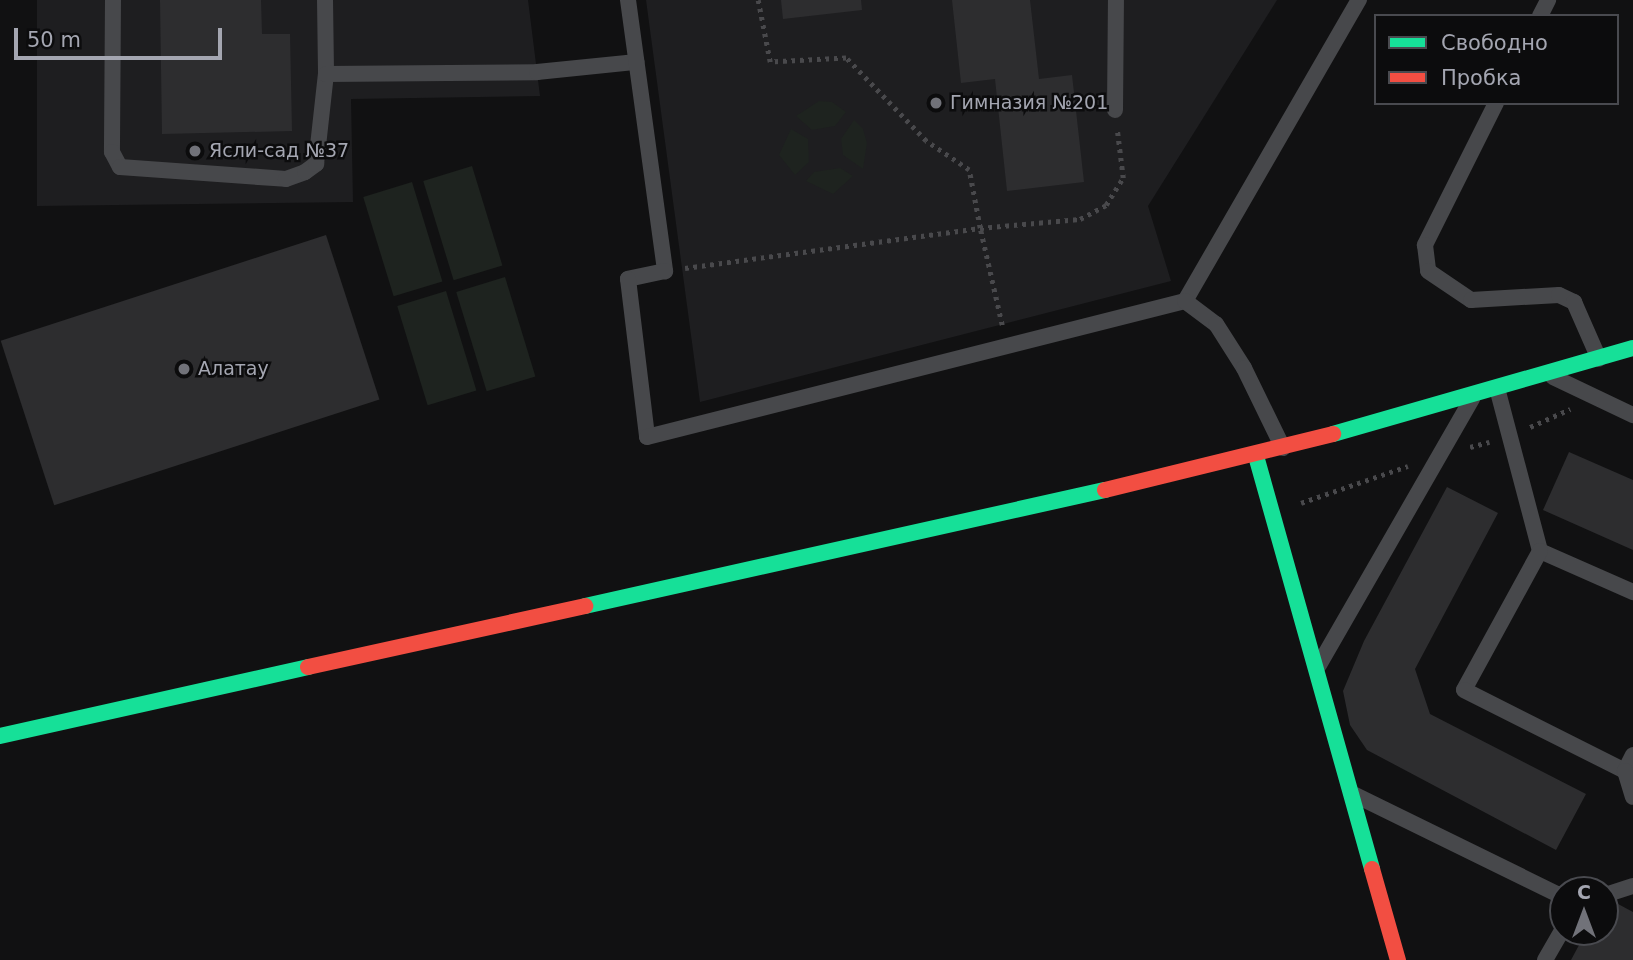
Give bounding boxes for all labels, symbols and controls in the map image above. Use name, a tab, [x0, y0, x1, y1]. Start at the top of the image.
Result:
scale bar	[18, 14, 226, 58]
legend	[1374, 14, 1619, 105]
text: 50 m	[27, 28, 81, 52]
text: Свободно	[1441, 31, 1548, 55]
text: Пробка	[1441, 66, 1521, 90]
place label: Гимназия №201	[950, 92, 1108, 114]
marker: Гимназия №201	[928, 95, 944, 111]
place label: Ясли-сад №37	[209, 140, 349, 162]
marker: Ясли-сад №37	[187, 143, 203, 159]
place label: Алатау	[198, 358, 269, 380]
marker: Алатау	[176, 361, 192, 377]
north arrow	[1549, 876, 1619, 946]
text: С	[1577, 881, 1591, 903]

